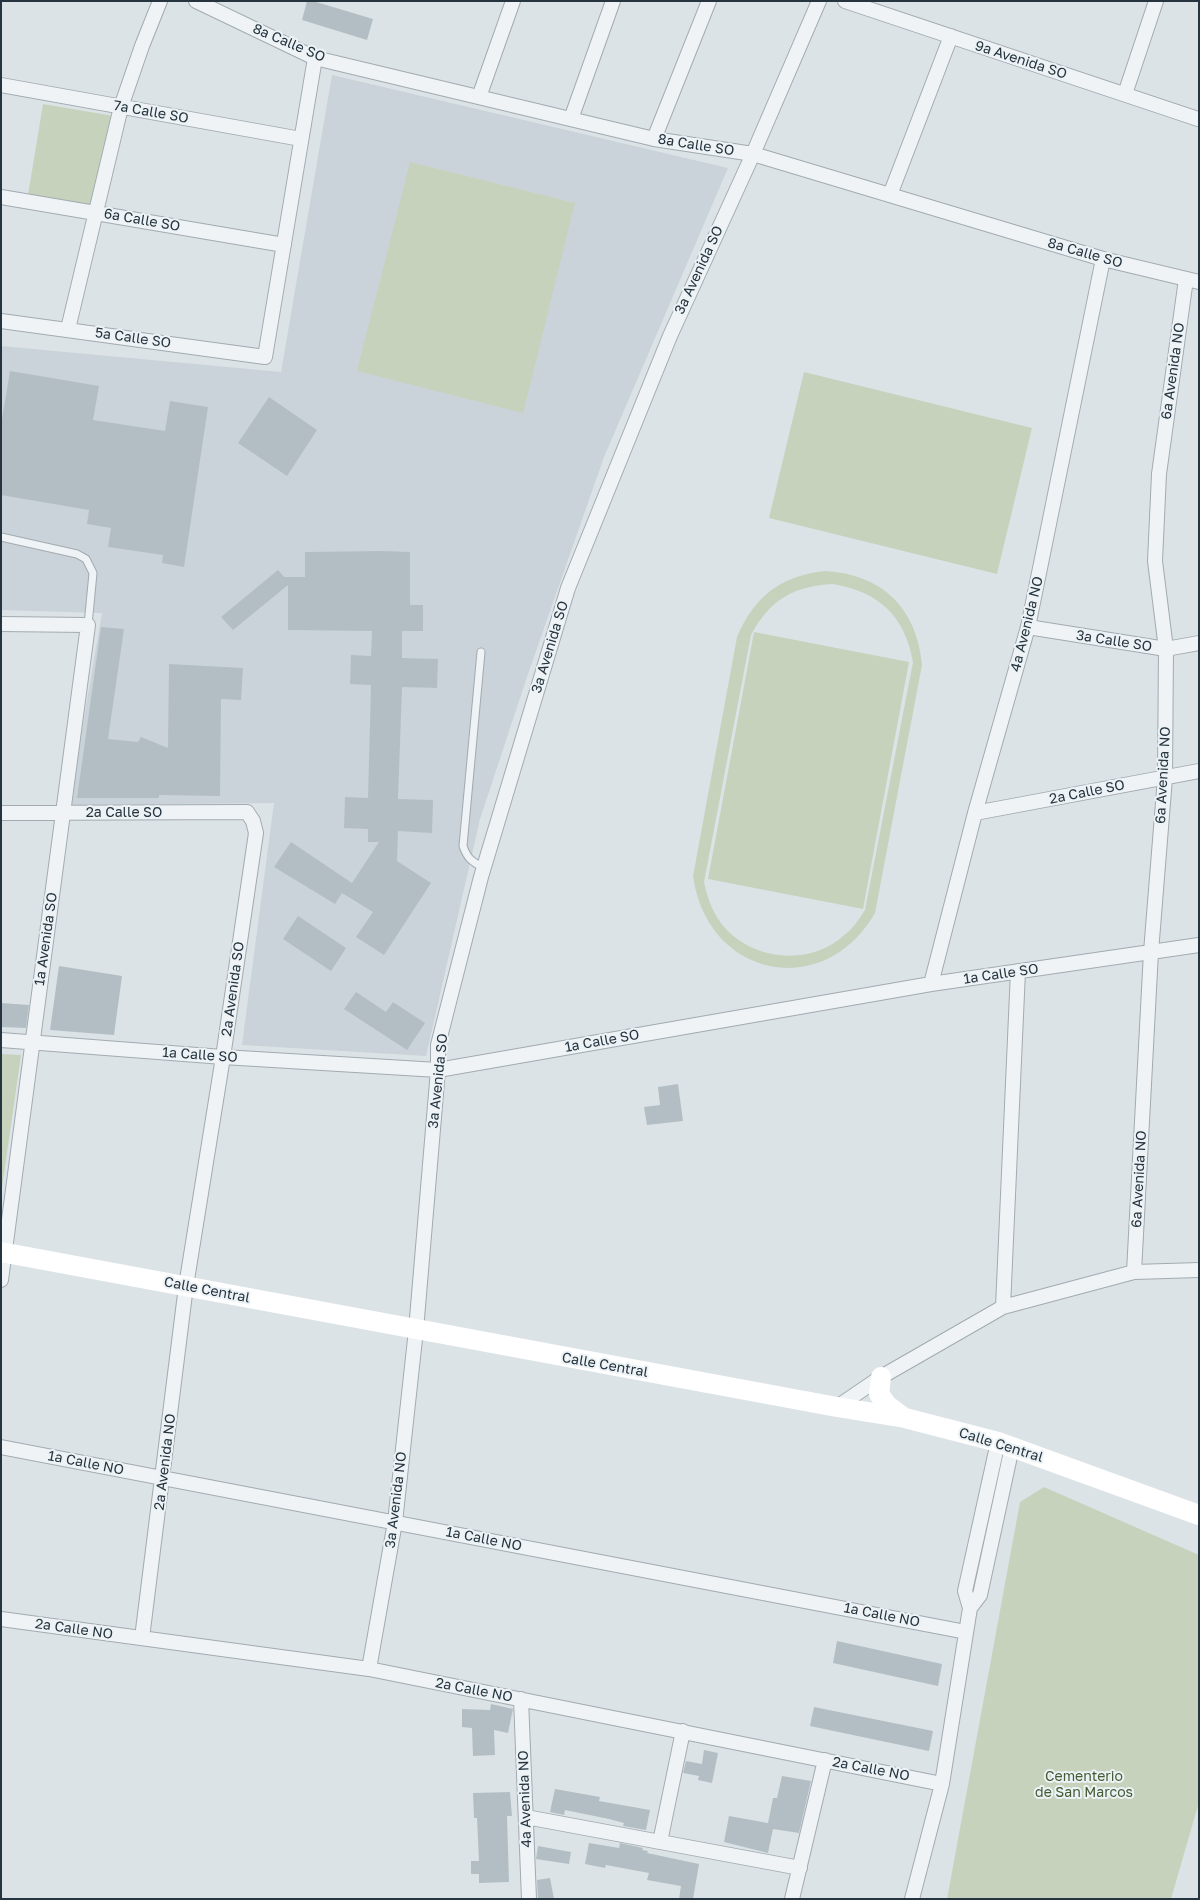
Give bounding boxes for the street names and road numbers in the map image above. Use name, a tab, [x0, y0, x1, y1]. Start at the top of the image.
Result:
street label: 8a Calle SO	[250, 20, 328, 66]
street label: 9a Avenida SO	[973, 37, 1069, 83]
street label: 7a Calle SO	[112, 97, 190, 127]
street label: 8a Calle SO	[657, 131, 735, 159]
street label: 6a Calle SO	[103, 205, 181, 235]
street label: 3a Avenida SO	[671, 223, 727, 317]
street label: 8a Calle SO	[1046, 234, 1124, 272]
street label: 6a Avenida NO	[1158, 322, 1188, 420]
street label: 5a Calle SO	[94, 324, 172, 352]
street label: 4a Avenida NO	[1007, 575, 1047, 673]
street label: 3a Avenida SO	[528, 599, 572, 695]
street label: 3a Calle SO	[1075, 627, 1153, 655]
street label: 6a Avenida NO	[1152, 726, 1174, 824]
street label: 2a Calle SO	[1048, 776, 1126, 808]
street label: 2a Calle SO	[86, 805, 162, 821]
street label: 1a Avenida SO	[31, 891, 61, 987]
street label: 2a Avenida SO	[218, 941, 248, 1037]
street label: 1a Calle SO	[963, 960, 1039, 988]
street label: 1a Calle SO	[563, 1026, 641, 1056]
street label: 3a Avenida SO	[425, 1033, 451, 1129]
street label: 1a Calle SO	[162, 1044, 238, 1066]
street label: 6a Avenida NO	[1128, 1130, 1150, 1228]
street label: Calle Central	[163, 1273, 251, 1307]
street label: Calle Central	[561, 1349, 649, 1381]
street label: 2a Avenida NO	[151, 1413, 179, 1511]
street label: Calle Central	[957, 1424, 1045, 1466]
street label: 1a Calle NO	[47, 1447, 125, 1479]
street label: 3a Avenida NO	[382, 1451, 410, 1549]
street label: 1a Calle NO	[445, 1523, 523, 1555]
street label: 1a Calle NO	[843, 1599, 921, 1631]
street label: 2a Calle NO	[34, 1615, 114, 1643]
street label: 2a Calle NO	[434, 1674, 514, 1706]
street label: 4a Avenida NO	[515, 1750, 535, 1848]
street label: 2a Calle NO	[831, 1753, 911, 1785]

